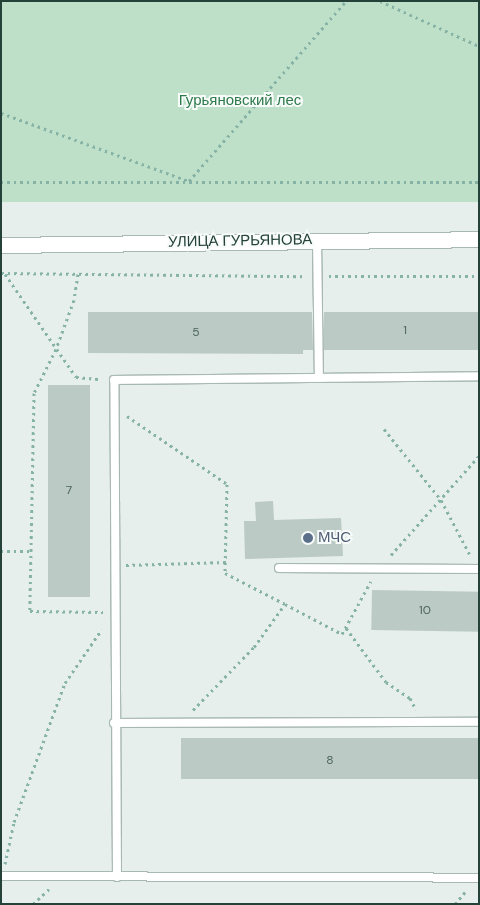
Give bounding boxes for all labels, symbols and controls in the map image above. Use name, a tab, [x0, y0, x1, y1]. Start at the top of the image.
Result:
park label: Гурьяновский лес	[179, 92, 301, 110]
street label: УЛИЦА ГУРЬЯНОВА	[168, 231, 312, 251]
house number: 1	[403, 324, 407, 338]
house number: 5	[192, 326, 200, 340]
house number: 7	[66, 484, 72, 498]
place label: МЧС	[318, 529, 351, 547]
marker: МЧС	[302, 532, 314, 544]
house number: 10	[419, 604, 431, 618]
house number: 8	[326, 754, 334, 768]

